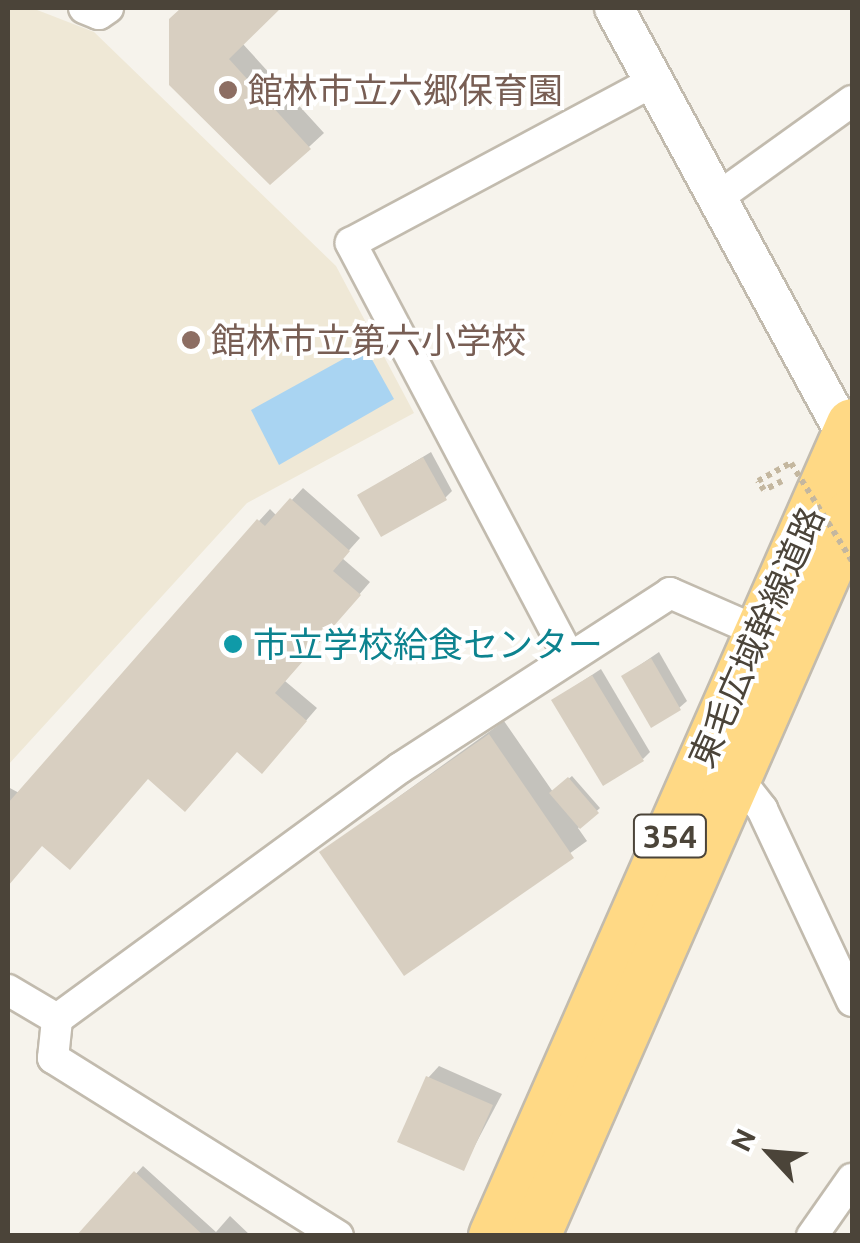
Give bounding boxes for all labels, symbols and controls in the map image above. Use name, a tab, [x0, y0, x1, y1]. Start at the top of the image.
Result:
place label: 館林市立六郷保育園	[248, 69, 563, 111]
marker: 館林市立六郷保育園	[217, 79, 239, 101]
place label: 館林市立第六小学校	[211, 319, 526, 361]
marker: 館林市立第六小学校	[180, 329, 202, 351]
street label: 東毛広域幹線道路	[680, 501, 832, 773]
place label: 市立学校給食センター	[253, 623, 603, 665]
marker: 市立学校給食センター	[222, 633, 244, 655]
road number: 354	[632, 809, 708, 863]
north arrow	[720, 1103, 820, 1203]
text: N	[724, 1123, 761, 1156]

